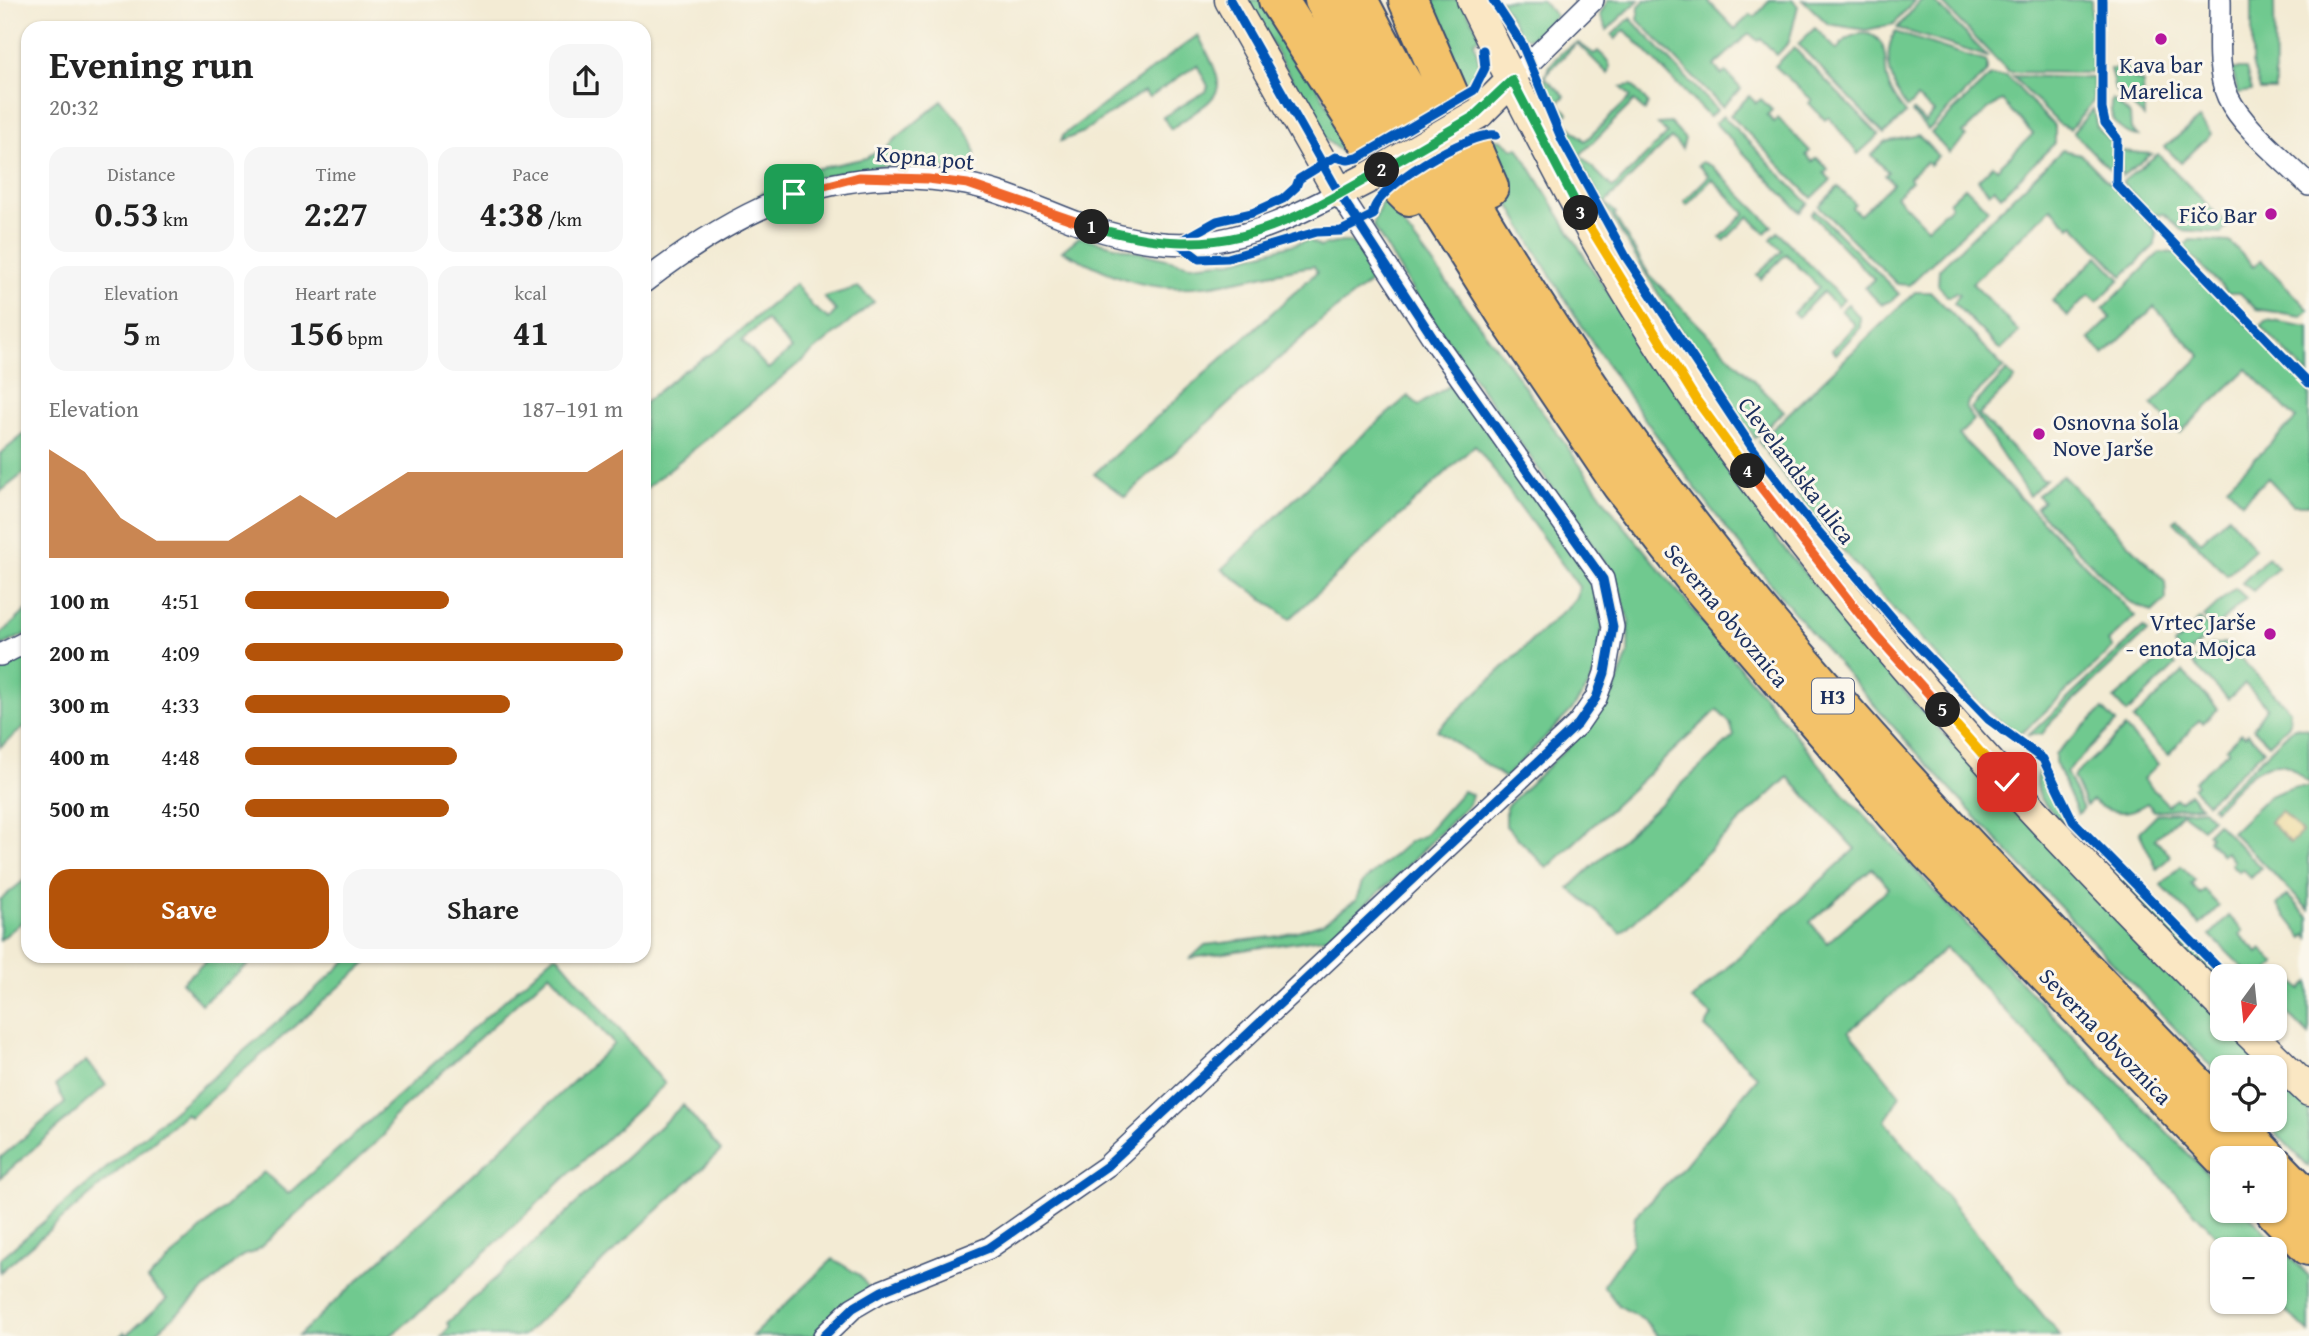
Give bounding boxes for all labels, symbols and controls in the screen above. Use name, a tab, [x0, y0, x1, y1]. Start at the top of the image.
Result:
marker: Kava bar Marelica	[2153, 31, 2169, 47]
text: Evening run	[49, 36, 253, 92]
button: share	[549, 44, 623, 118]
place label: Kava bar Marelica	[2119, 48, 2203, 107]
text: 20:32	[49, 90, 99, 123]
street label: Kopna pot	[874, 136, 976, 178]
pin: 2	[1364, 152, 1400, 188]
text: 2	[1377, 155, 1386, 183]
text: Distance	[107, 160, 175, 188]
text: Time	[316, 160, 356, 188]
text: Pace	[512, 160, 549, 188]
pin	[764, 164, 824, 224]
icon: arrive	[775, 175, 813, 213]
text: 0.53	[95, 188, 159, 239]
text: 2:27	[304, 188, 368, 239]
text: 4:38	[479, 188, 544, 239]
pin: 3	[1564, 196, 1598, 230]
text: 3	[1576, 198, 1585, 226]
place label: Fičo Bar	[2179, 198, 2258, 231]
text: km	[159, 205, 188, 233]
text: /km	[544, 205, 582, 233]
marker: Fičo Bar	[2263, 206, 2279, 222]
pin: 1	[1074, 210, 1110, 244]
text: 1	[1087, 212, 1096, 240]
text: Elevation	[104, 279, 179, 307]
text: Heart rate	[295, 279, 377, 307]
text: kcal	[514, 279, 547, 307]
text: 5	[122, 307, 141, 358]
text: 156	[289, 307, 343, 358]
text: 41	[513, 307, 549, 358]
text: m	[141, 324, 160, 352]
text: bpm	[343, 324, 383, 352]
street label: Clevelandska ulica	[1731, 389, 1864, 551]
text: Elevation	[49, 392, 139, 425]
text: 187–191 m	[522, 392, 623, 425]
place label: Osnovna šola Nove Jarše	[2053, 405, 2179, 464]
marker: Osnovna šola Nove Jarše	[2031, 426, 2047, 442]
pin: 4	[1730, 454, 1766, 489]
text: 4	[1743, 456, 1752, 484]
street label: Severna obvoznica	[1657, 536, 1797, 694]
text: 100 m	[49, 584, 110, 617]
text: 4:51	[161, 584, 200, 617]
place label: Vrtec Jarše - enota Mojca	[2126, 605, 2256, 664]
marker: Vrtec Jarše - enota Mojca	[2262, 626, 2278, 642]
text: 200 m	[49, 636, 110, 669]
text: 4:09	[161, 636, 200, 669]
road number: H3	[1812, 678, 1854, 714]
text: 300 m	[49, 688, 110, 721]
text: 4:33	[161, 688, 200, 721]
pin: 5	[1926, 692, 1960, 728]
text: 5	[1938, 695, 1947, 723]
text: 400 m	[49, 740, 110, 773]
text: 4:48	[161, 740, 200, 773]
pin	[1977, 752, 2037, 812]
icon: check	[1988, 763, 2026, 801]
text: 500 m	[49, 792, 110, 825]
text: 4:50	[161, 792, 200, 825]
button: Save	[49, 869, 329, 949]
button: Share	[343, 869, 623, 949]
street label: Severna obvoznica	[2032, 960, 2180, 1112]
north arrow	[2210, 964, 2287, 1041]
map controls	[2210, 964, 2287, 1314]
button: locate	[2210, 1055, 2287, 1132]
button: +	[2210, 1146, 2287, 1223]
button: −	[2210, 1237, 2287, 1314]

